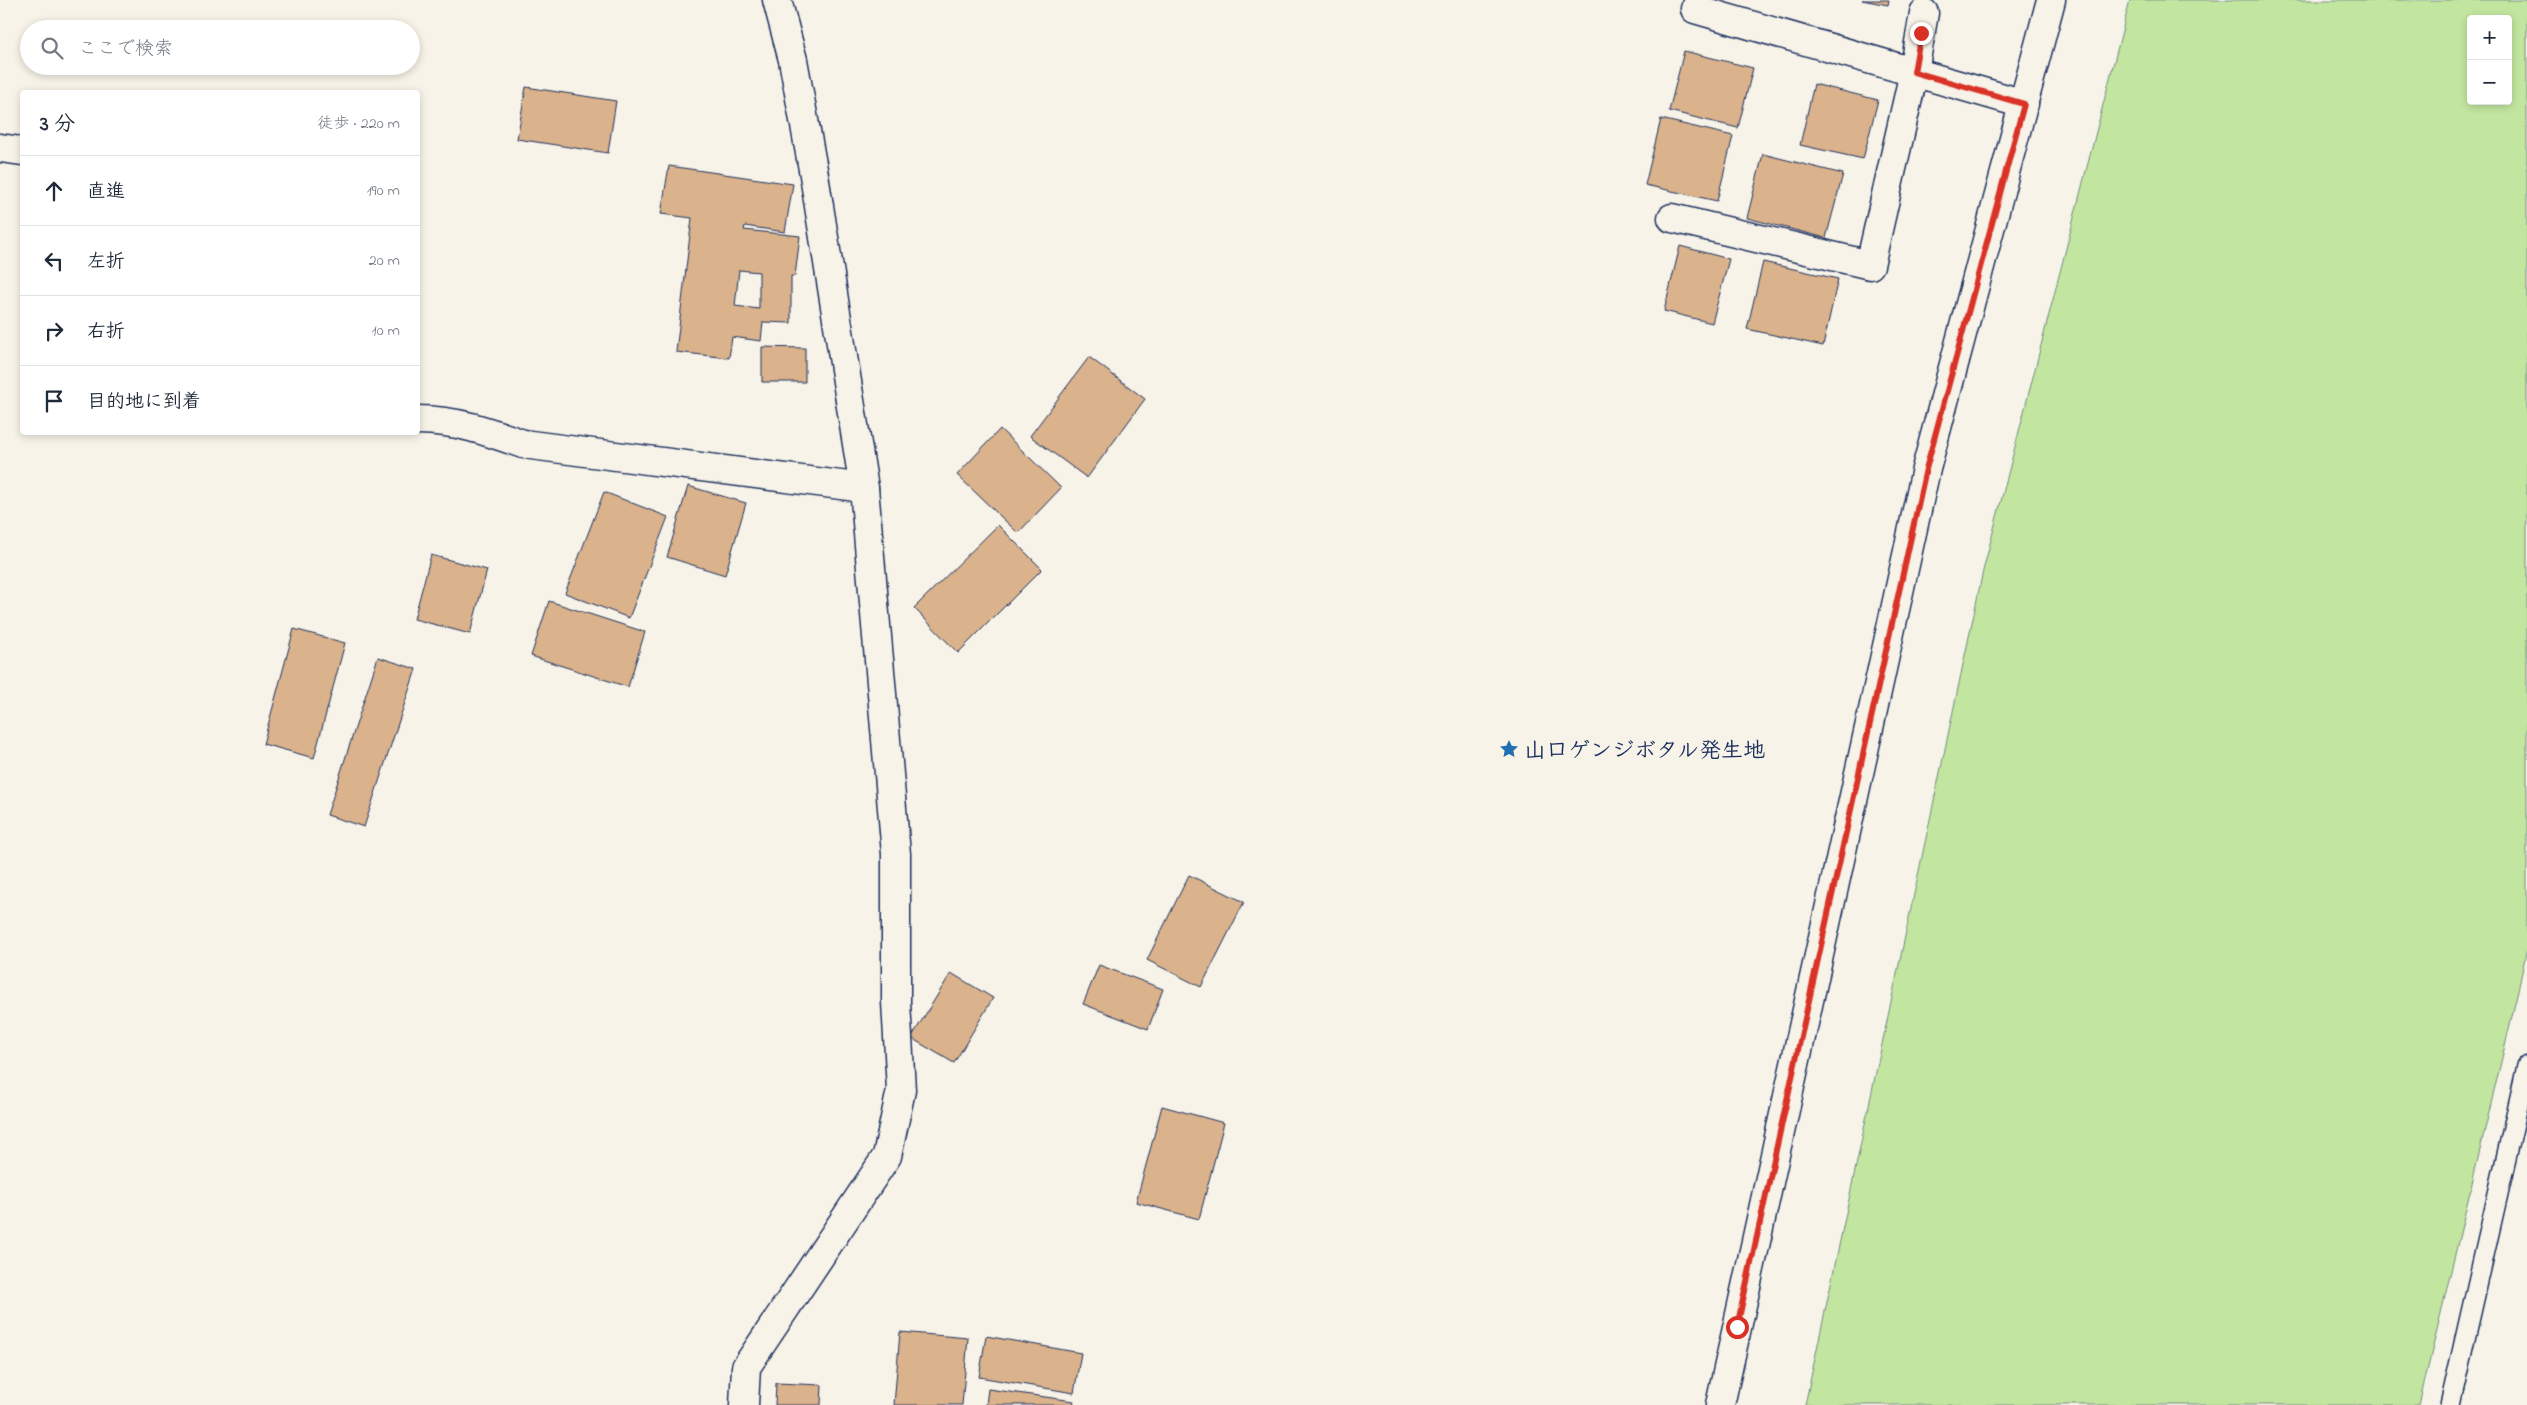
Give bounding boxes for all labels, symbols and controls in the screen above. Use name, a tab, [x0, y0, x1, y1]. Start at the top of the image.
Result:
map controls	[2467, 15, 2512, 105]
button: +	[2467, 15, 2512, 60]
search box	[20, 20, 420, 75]
route end	[1910, 22, 1933, 45]
icon: search	[38, 34, 66, 62]
text: ここで検索	[78, 36, 173, 63]
button: −	[2467, 60, 2512, 105]
text: 3 分	[40, 110, 75, 140]
text: 徒歩 · 220 m	[317, 112, 400, 136]
icon: ahead	[40, 177, 68, 205]
text: 直進	[87, 179, 125, 206]
text: 190 m	[367, 179, 400, 203]
icon: left	[40, 247, 68, 275]
text: 左折	[87, 249, 125, 276]
text: 20 m	[369, 249, 400, 273]
icon: right	[40, 317, 68, 345]
text: 右折	[87, 319, 125, 346]
text: 10 m	[372, 319, 400, 343]
icon: arrive	[40, 387, 68, 415]
text: 目的地に到着	[87, 389, 201, 416]
place label: 山口ゲンジボタル発生地	[1524, 736, 1765, 768]
place icon: 山口ゲンジボタル発生地	[1498, 738, 1520, 760]
route start	[1726, 1316, 1749, 1339]

